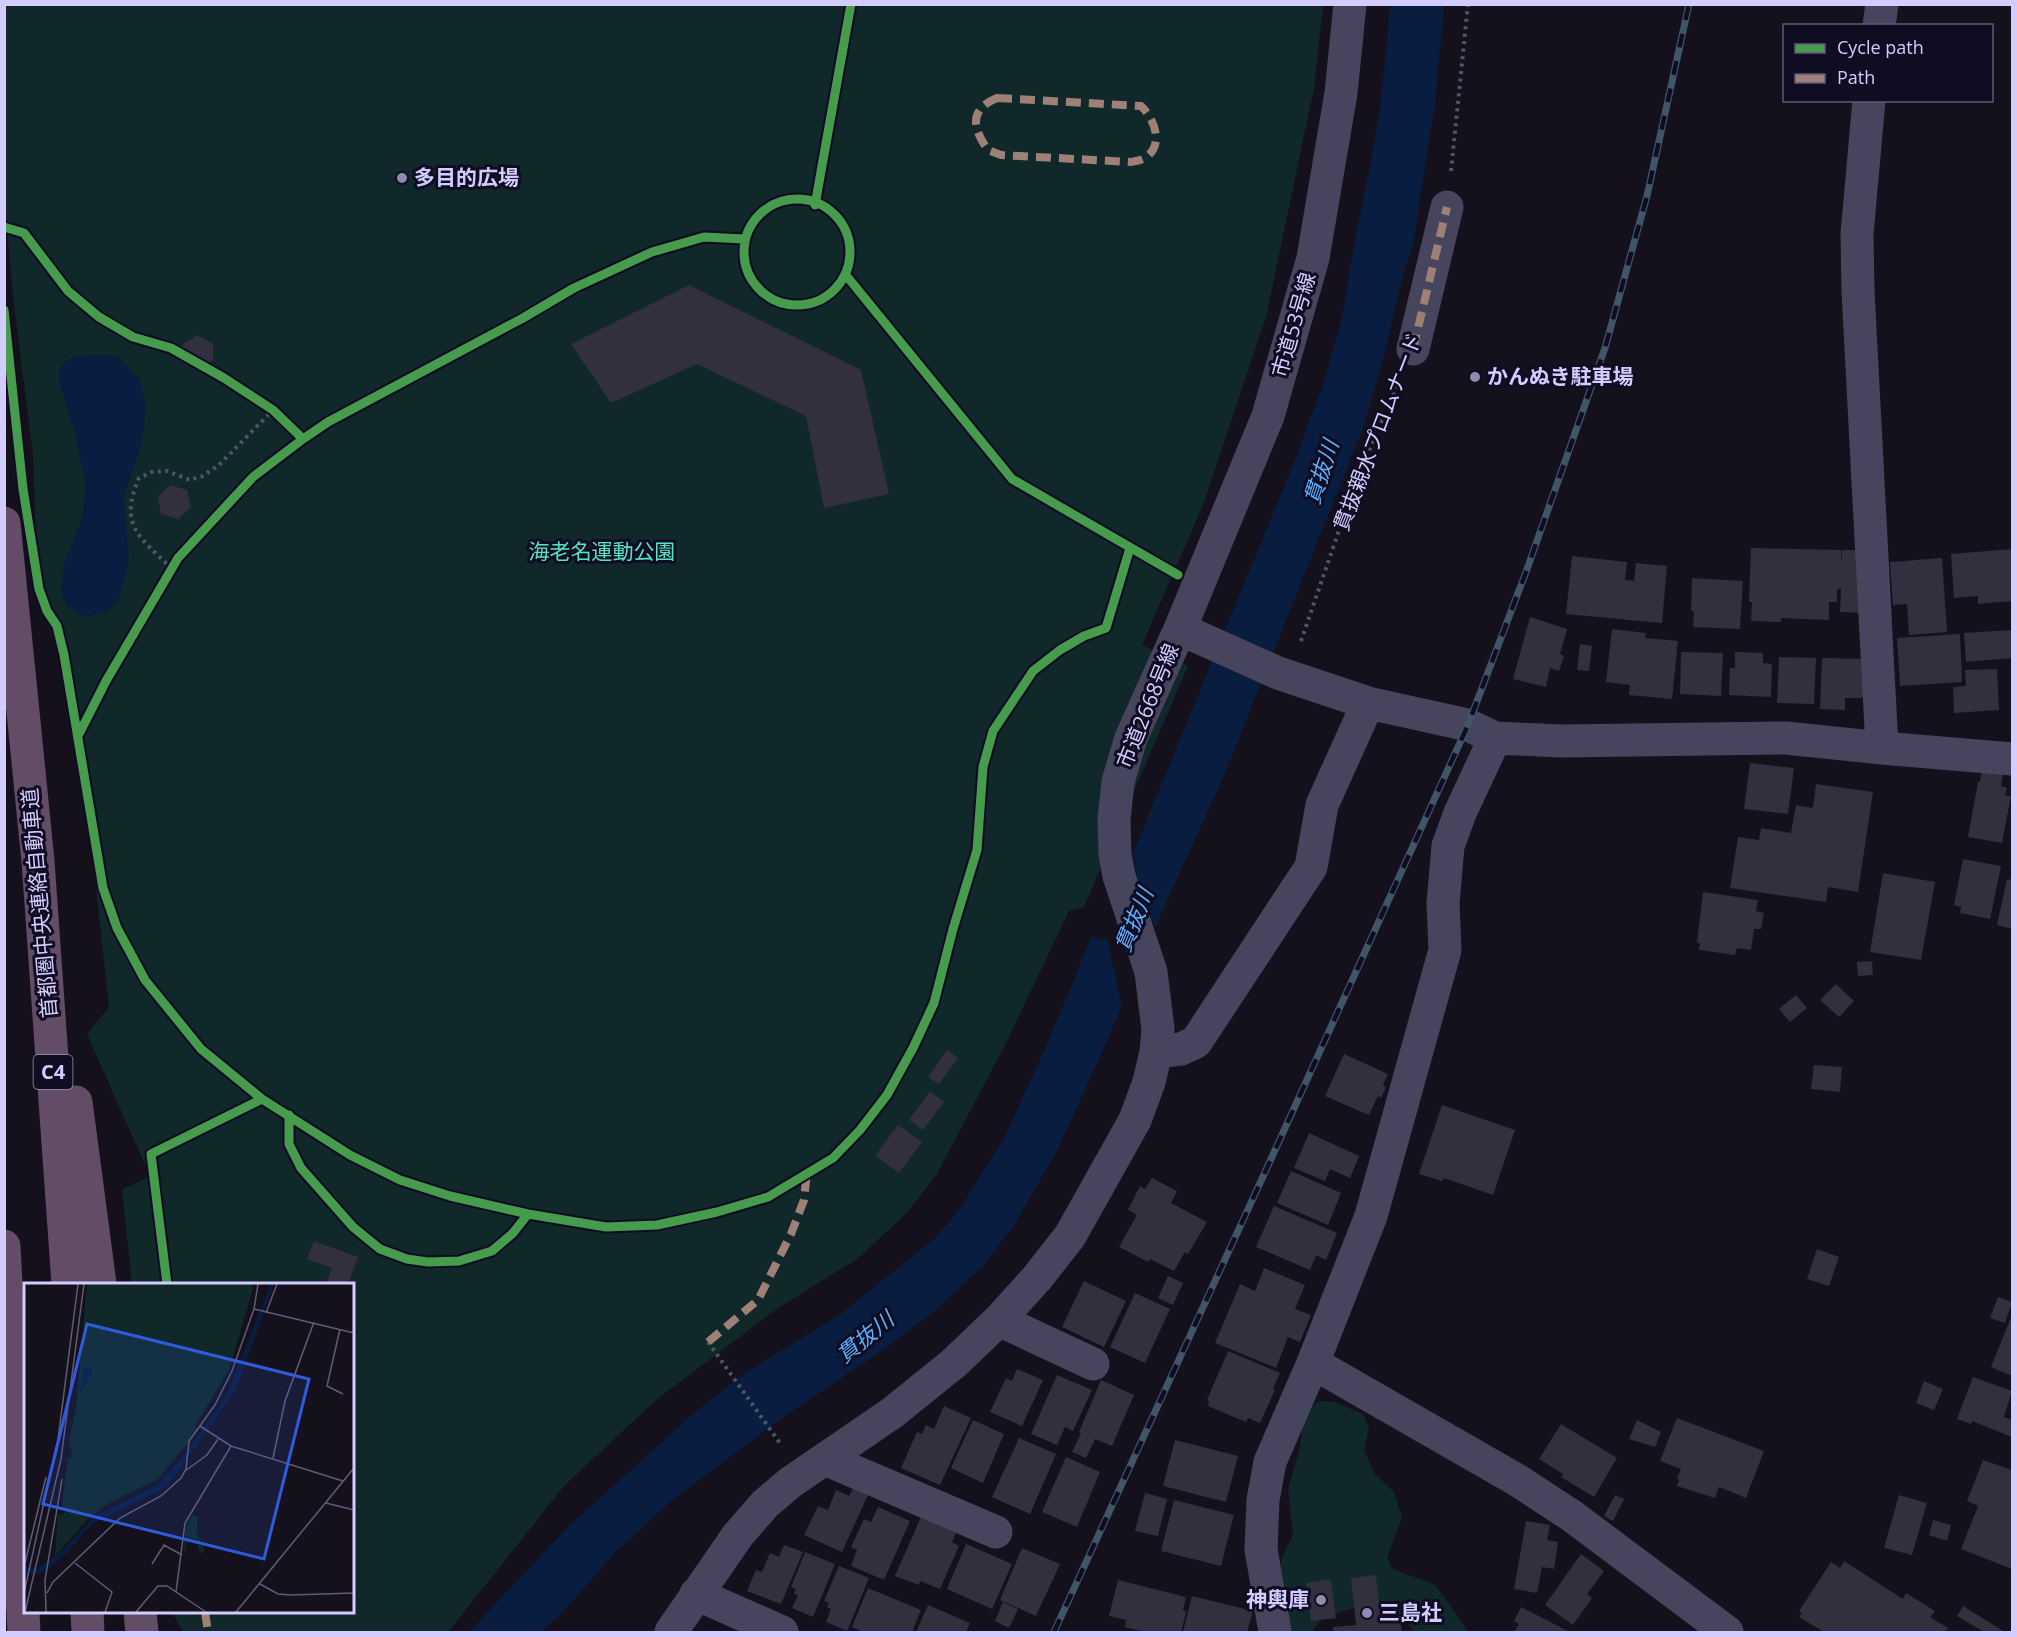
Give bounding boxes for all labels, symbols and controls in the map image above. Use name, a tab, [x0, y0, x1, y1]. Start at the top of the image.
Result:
legend	[1783, 24, 1993, 102]
text: Cycle path	[1837, 35, 1924, 59]
text: Path	[1837, 65, 1875, 89]
place label: 多目的広場	[414, 163, 519, 191]
marker: 多目的広場	[395, 171, 409, 185]
street label: 市道53号線	[1265, 269, 1321, 380]
street label: 貫抜親水プロムナード	[1326, 329, 1428, 535]
place label: かんぬき駐車場	[1487, 362, 1634, 390]
marker: かんぬき駐車場	[1468, 370, 1482, 384]
water label: 貫抜川	[1296, 434, 1345, 508]
park label: 海老名運動公園	[529, 537, 676, 565]
street label: 市道2668号線	[1109, 639, 1185, 772]
street label: 首都圏中央連絡自動車道	[15, 787, 63, 1019]
water label: 貫抜川	[1107, 882, 1160, 956]
road number: C4	[34, 1055, 72, 1089]
inset map	[24, 1283, 354, 1613]
water label: 貫抜川	[829, 1303, 901, 1369]
place label: 神輿庫	[1246, 1585, 1309, 1613]
marker: 神輿庫	[1314, 1593, 1328, 1607]
place label: 三島社	[1379, 1598, 1442, 1626]
marker: 三島社	[1360, 1606, 1374, 1620]

